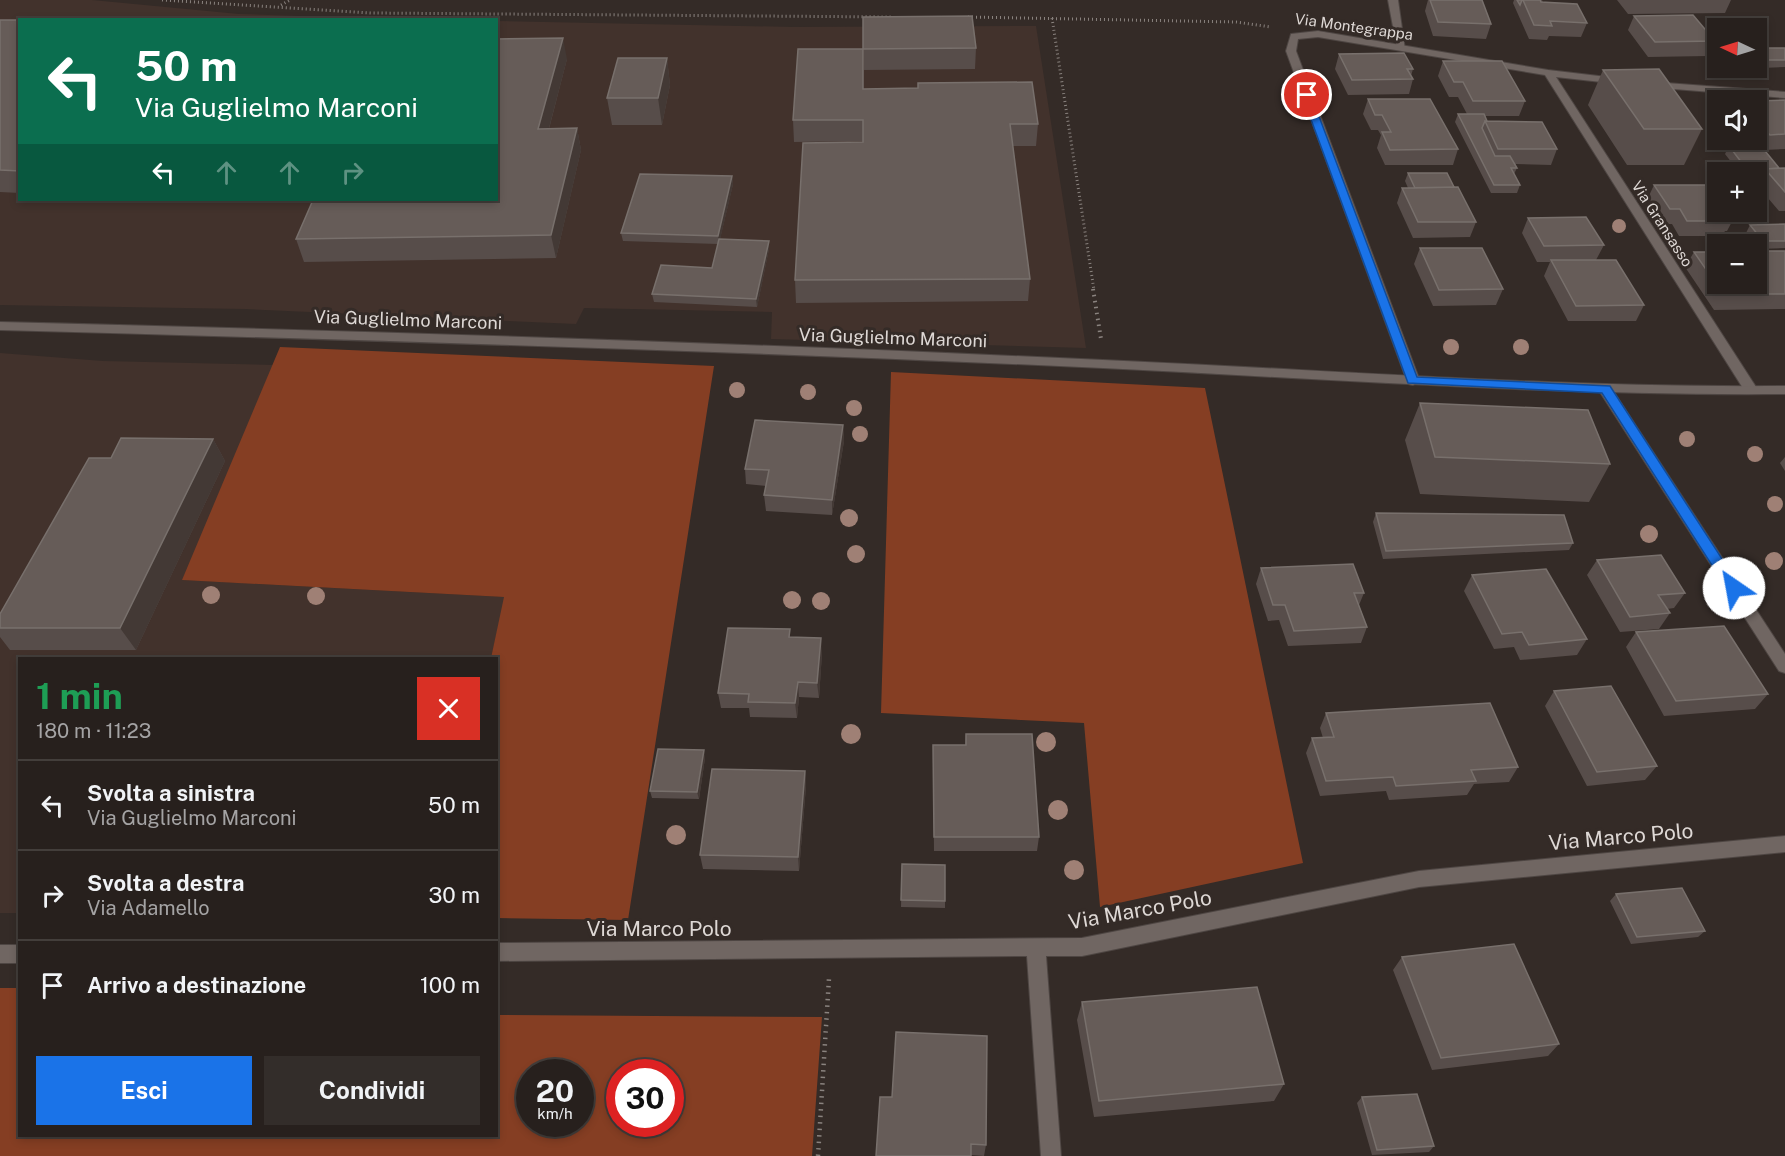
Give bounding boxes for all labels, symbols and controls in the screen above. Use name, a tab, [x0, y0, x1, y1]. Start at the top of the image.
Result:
street label: Via Montegrappa	[1294, 10, 1414, 43]
north arrow	[1707, 18, 1767, 78]
map controls	[1707, 18, 1767, 294]
text: 50 m	[135, 41, 238, 90]
icon: left	[36, 42, 114, 120]
pin	[1281, 69, 1332, 120]
icon: arrive	[1290, 78, 1323, 111]
button: sound	[1707, 90, 1767, 150]
text: Via Guglielmo Marconi	[135, 91, 418, 123]
icon: left	[147, 156, 180, 189]
icon: ahead	[210, 156, 243, 189]
icon: ahead	[273, 156, 306, 189]
icon: right	[336, 156, 369, 189]
button: +	[1707, 162, 1767, 222]
street label: Via Gransasso	[1628, 178, 1696, 270]
button: −	[1707, 234, 1767, 294]
street label: Via Guglielmo Marconi	[313, 306, 503, 333]
street label: Via Guglielmo Marconi	[798, 324, 988, 351]
position arrow	[1702, 556, 1766, 620]
text: 1 min	[36, 675, 123, 717]
button: close	[417, 677, 480, 740]
text: 180 m · 11:23	[36, 719, 151, 743]
text: Svolta a sinistra	[87, 780, 255, 806]
icon: left	[36, 789, 69, 822]
text: 50 m	[428, 792, 480, 818]
text: Via Guglielmo Marconi	[87, 806, 297, 830]
street label: Via Marco Polo	[1548, 818, 1694, 855]
text: Svolta a destra	[87, 870, 244, 896]
icon: right	[36, 879, 69, 912]
text: 30 m	[428, 882, 480, 908]
street label: Via Marco Polo	[1066, 885, 1214, 934]
text: Via Adamello	[87, 896, 210, 920]
street label: Via Marco Polo	[586, 916, 732, 941]
icon: arrive	[36, 969, 69, 1002]
text: Arrivo a destinazione	[87, 972, 306, 998]
text: 100 m	[420, 972, 480, 998]
button: Esci	[36, 1056, 252, 1125]
button: Condividi	[264, 1056, 480, 1125]
speed limit sign: 30	[606, 1059, 684, 1137]
text: 20	[536, 1073, 574, 1109]
text: km/h	[537, 1105, 573, 1122]

